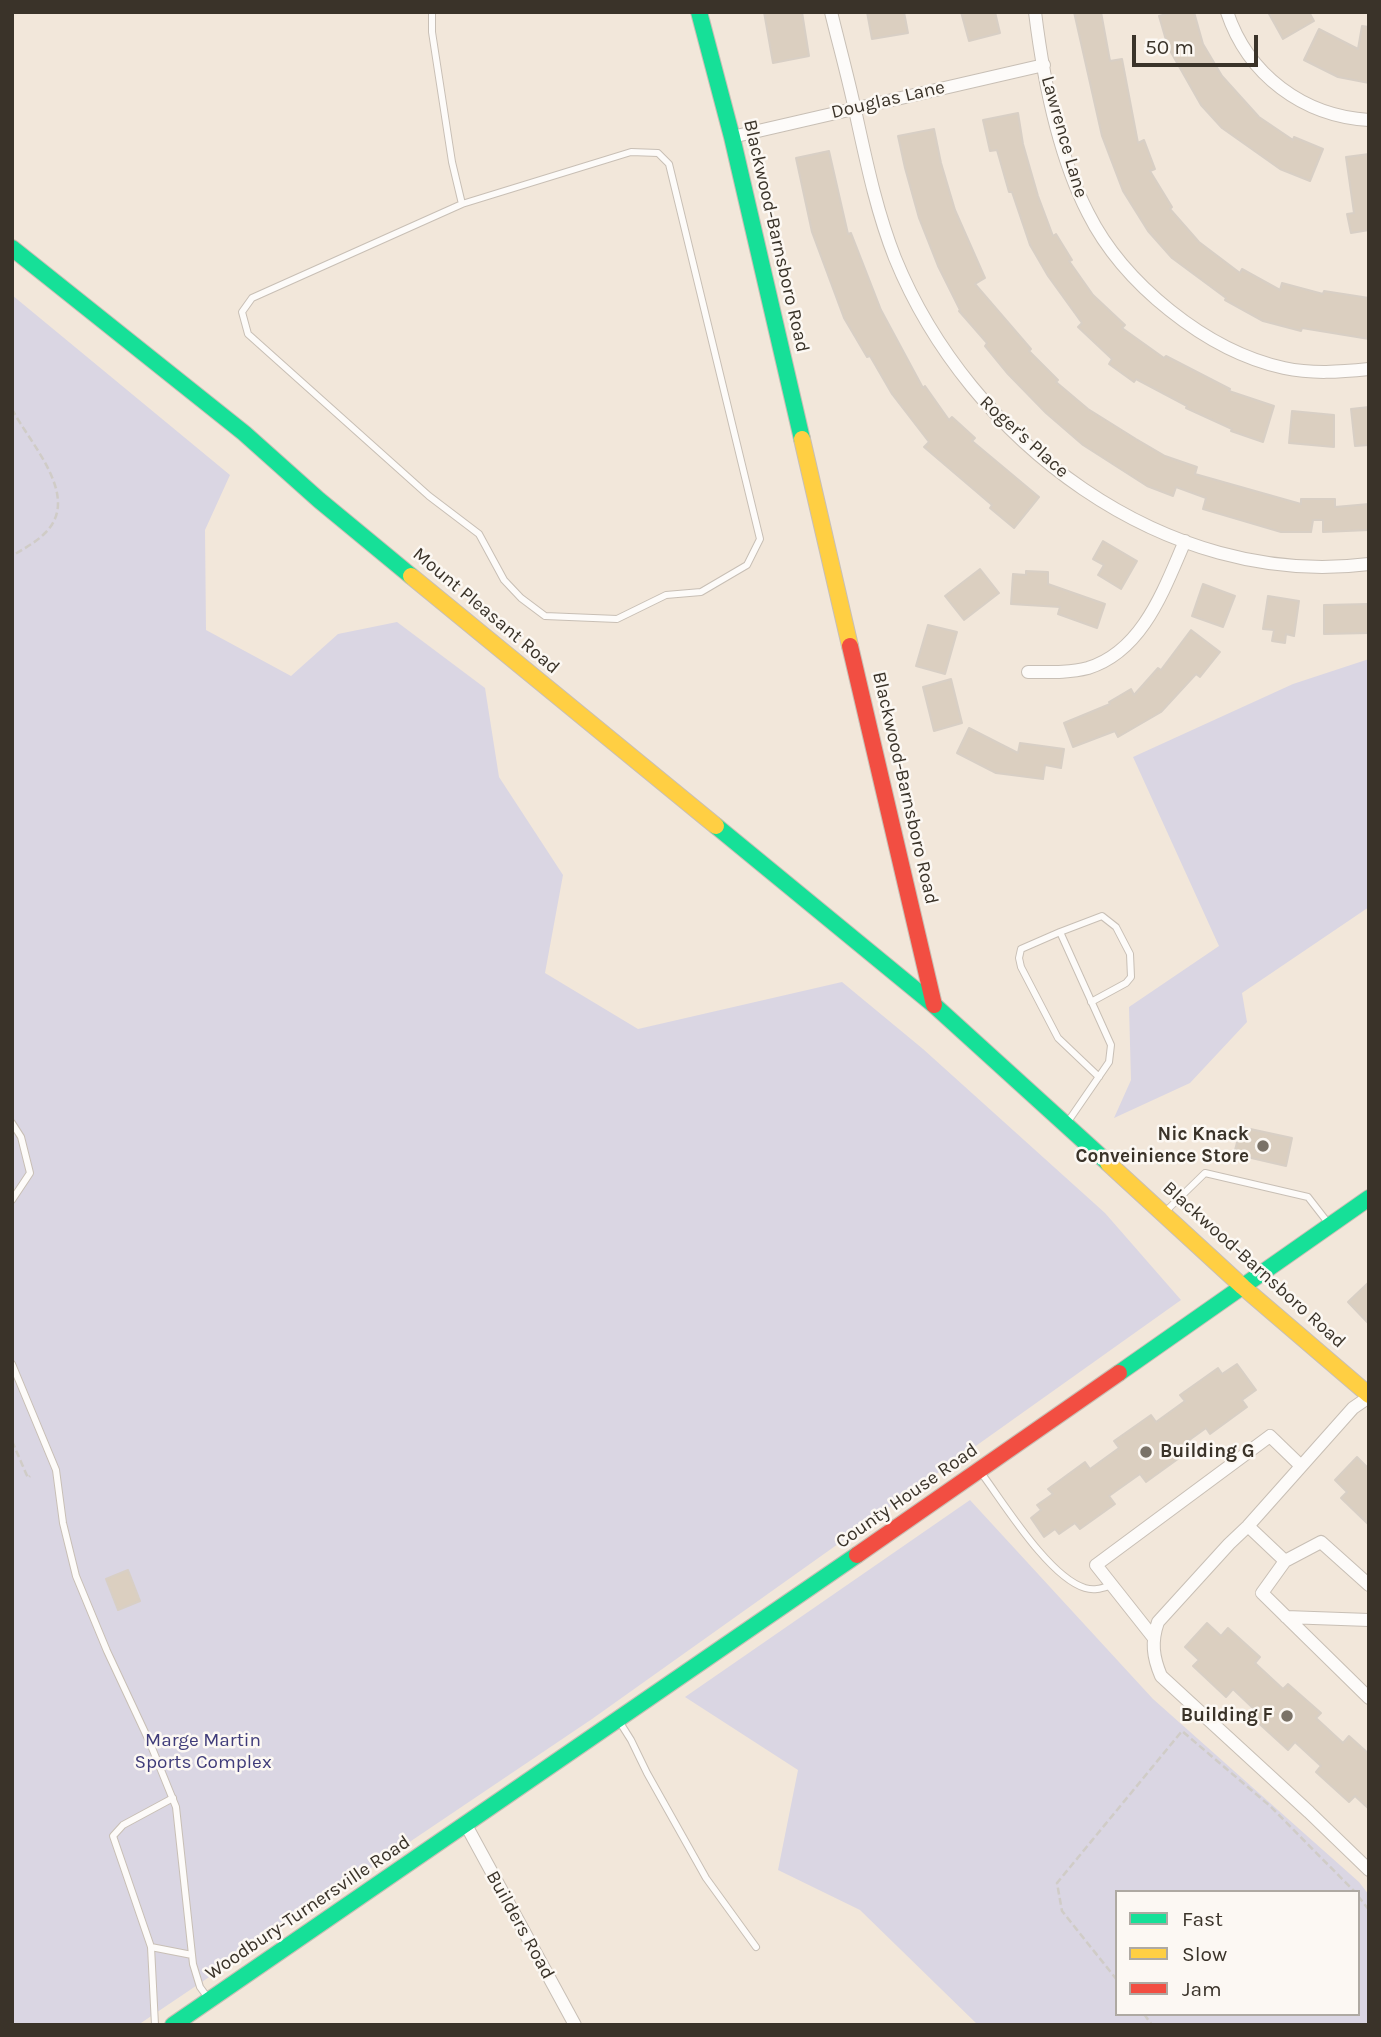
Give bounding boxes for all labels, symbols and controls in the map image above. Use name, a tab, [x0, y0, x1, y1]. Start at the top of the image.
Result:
scale bar	[1136, 21, 1262, 65]
text: 50 m	[1145, 35, 1194, 59]
street label: Lawrence Lane	[1036, 73, 1092, 201]
street label: Douglas Lane	[829, 76, 947, 124]
street label: Blackwood-Barnsboro Road	[738, 117, 814, 355]
street label: Roger's Place	[975, 391, 1073, 483]
street label: Mount Pleasant Road	[408, 543, 564, 679]
street label: Blackwood-Barnsboro Road	[867, 669, 943, 907]
place label: Nic Knack Conveinience Store	[1075, 1124, 1249, 1168]
marker: Nic Knack Conveinience Store	[1255, 1138, 1271, 1154]
street label: Blackwood-Barnsboro Road	[1158, 1177, 1350, 1353]
street label: County House Road	[832, 1438, 982, 1554]
place label: Building G	[1160, 1441, 1255, 1463]
marker: Building G	[1138, 1444, 1154, 1460]
place label: Building F	[1181, 1705, 1273, 1727]
marker: Building F	[1279, 1708, 1295, 1724]
park label: Marge Martin Sports Complex	[134, 1730, 272, 1774]
street label: Woodbury-Turnersville Road	[201, 1831, 415, 1985]
street label: Builders Road	[481, 1867, 559, 1983]
legend	[1115, 1890, 1360, 2016]
text: Fast	[1182, 1907, 1223, 1931]
text: Slow	[1182, 1942, 1227, 1966]
text: Jam	[1182, 1977, 1222, 2001]

